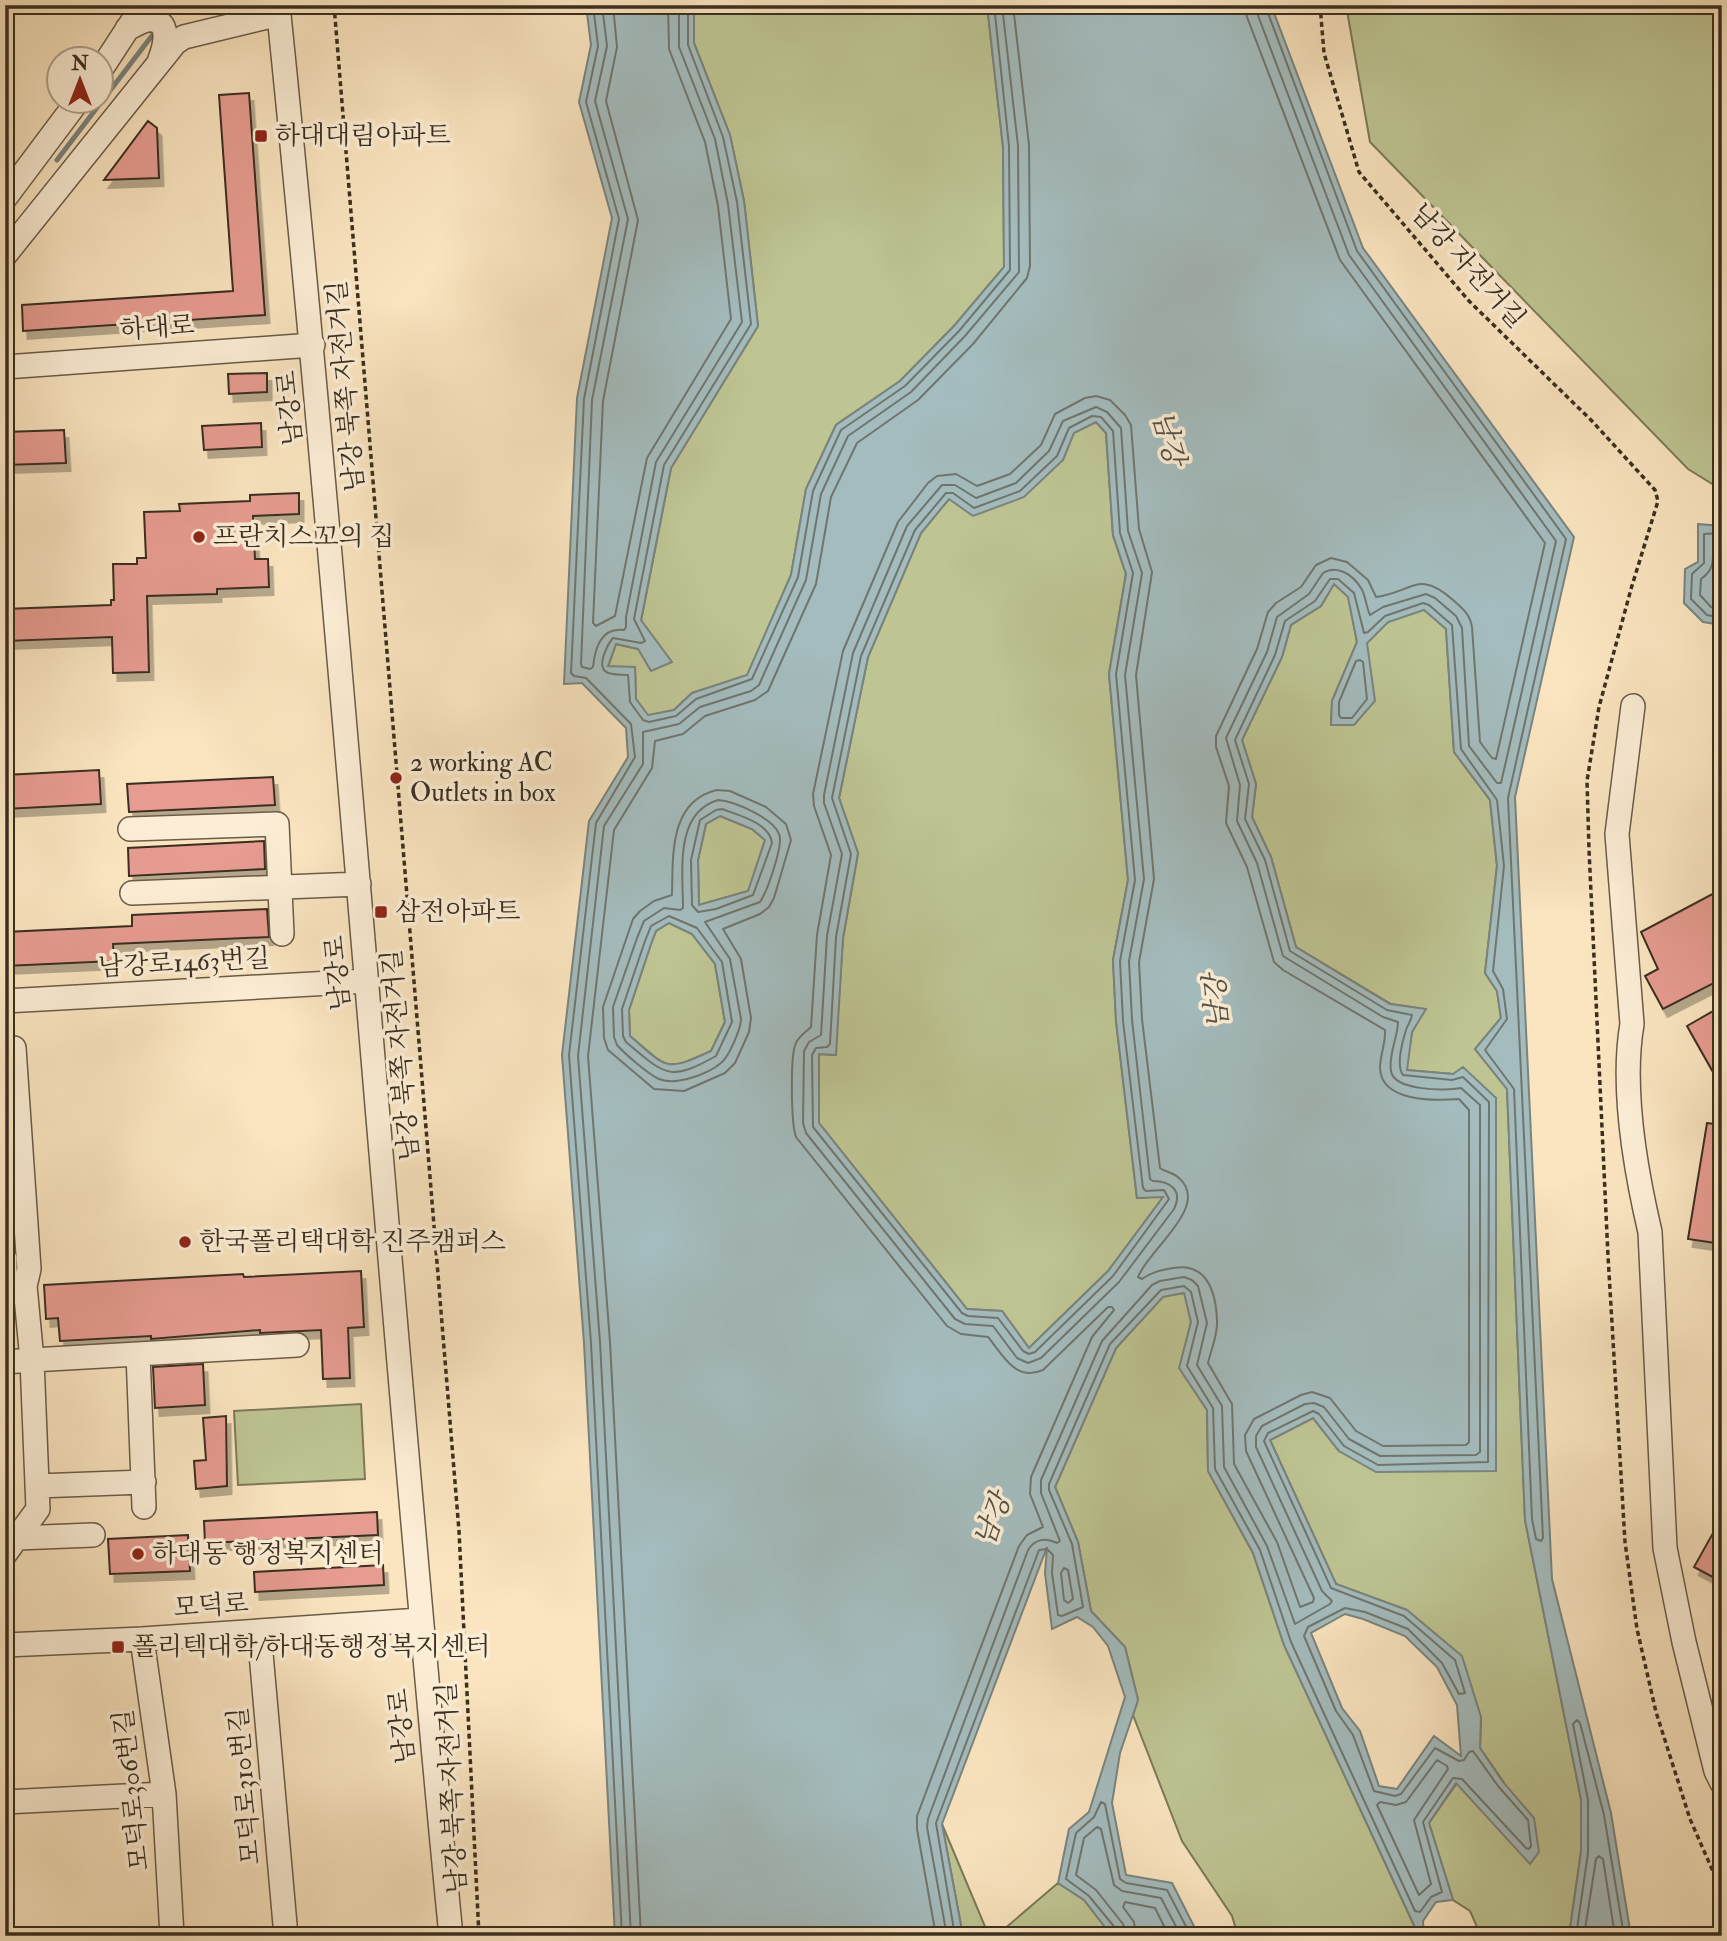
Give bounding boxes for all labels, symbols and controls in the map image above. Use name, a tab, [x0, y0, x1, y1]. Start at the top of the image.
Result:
north arrow	[46, 46, 116, 116]
text: N	[70, 52, 89, 76]
place label: 하대대림아파트	[275, 120, 451, 152]
marker: 하대대림아파트	[253, 128, 269, 144]
street label: 남강 자전거길	[1404, 197, 1532, 335]
street label: 남강 북쪽 자전거길	[321, 279, 371, 493]
street label: 하대로	[118, 309, 196, 347]
street label: 남강로	[271, 369, 309, 447]
water label: 남강	[1144, 407, 1193, 472]
place label: 프란치스꼬의 집	[213, 521, 394, 553]
marker: 프란치스꼬의 집	[191, 529, 207, 545]
place label: 2 working AC Outlets in box	[410, 747, 556, 809]
marker: 2 working AC Outlets in box	[388, 770, 404, 786]
place label: 삼전아파트	[395, 896, 521, 928]
marker: 삼전아파트	[373, 904, 389, 920]
street label: 남강로	[319, 934, 357, 1012]
street label: 남강로1463번길	[97, 943, 271, 983]
street label: 남강 북쪽 자전거길	[376, 948, 426, 1162]
water label: 남강	[1197, 970, 1236, 1030]
place label: 한국폴리택대학 진주캠퍼스	[199, 1226, 506, 1258]
marker: 한국폴리택대학 진주캠퍼스	[177, 1234, 193, 1250]
water label: 남강	[967, 1485, 1020, 1552]
place label: 하대동 행정복지센터	[152, 1538, 384, 1570]
marker: 하대동 행정복지센터	[130, 1546, 146, 1562]
street label: 모덕로	[172, 1587, 250, 1625]
place label: 폴리텍대학/하대동행정복지센터	[132, 1631, 490, 1663]
marker: 폴리텍대학/하대동행정복지센터	[110, 1639, 126, 1655]
street label: 남강 북쪽 자전거길	[430, 1681, 474, 1895]
street label: 남강로	[382, 1687, 422, 1765]
street label: 모덕로310번길	[222, 1706, 268, 1866]
street label: 모덕로306번길	[108, 1708, 156, 1872]

